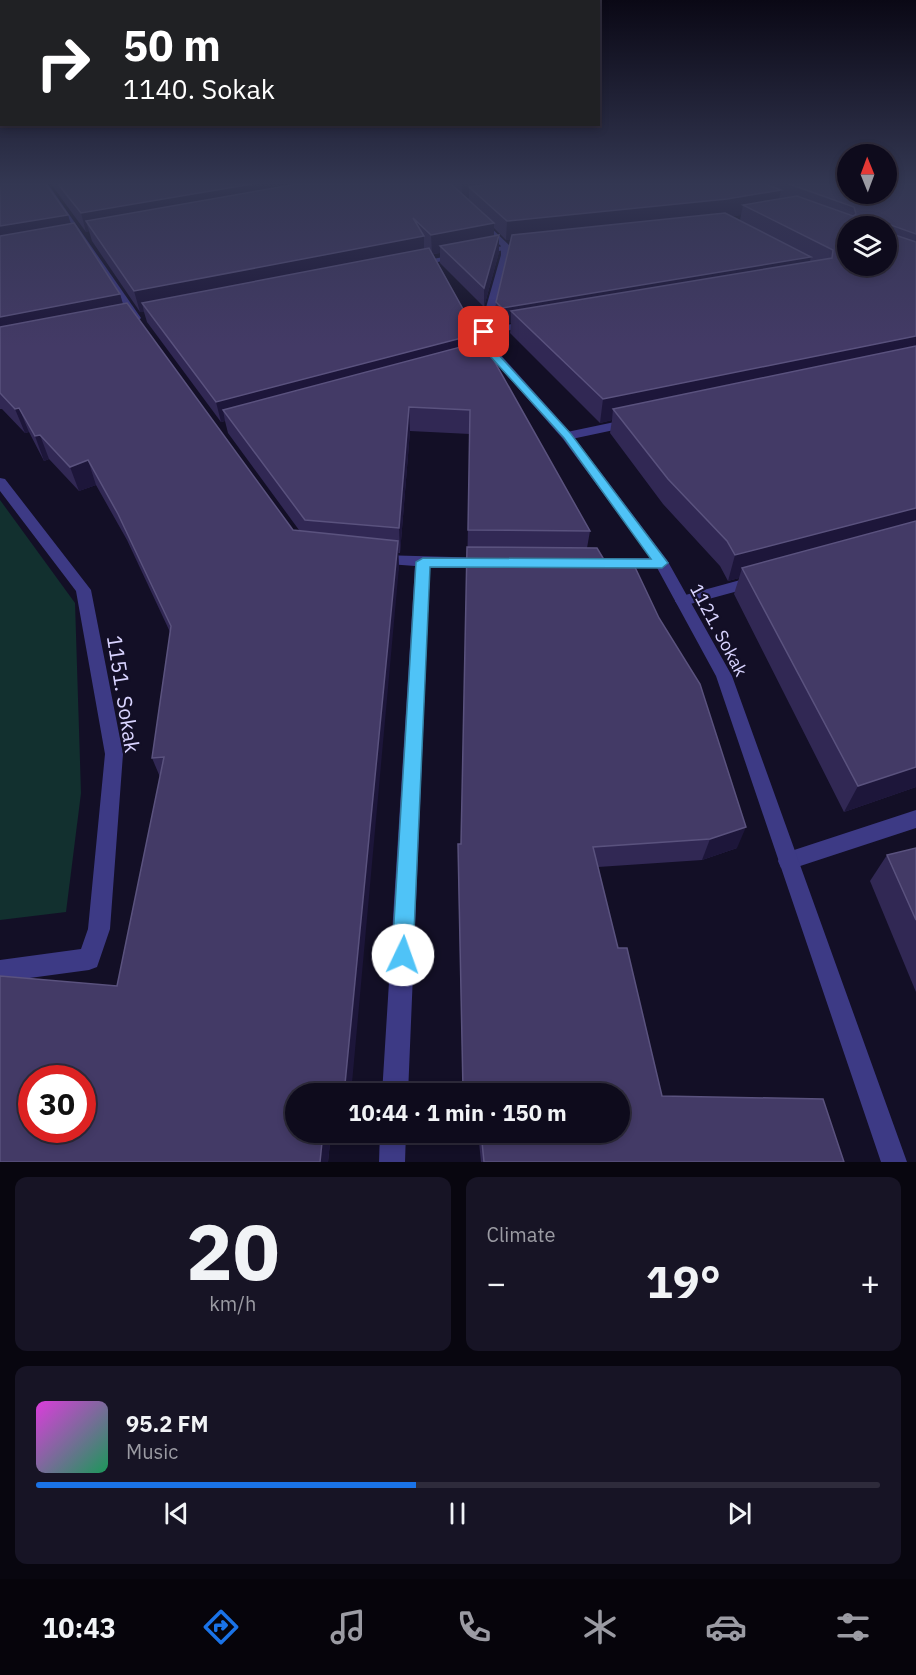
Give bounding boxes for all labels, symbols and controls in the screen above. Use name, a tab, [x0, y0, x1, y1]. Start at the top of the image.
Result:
text: 50 m	[123, 18, 221, 73]
icon: right	[24, 24, 102, 102]
text: 1140. Sokak	[123, 71, 275, 106]
north arrow	[837, 144, 897, 204]
map controls	[837, 144, 897, 276]
button: layers	[837, 216, 897, 276]
pin	[458, 306, 509, 357]
icon: arrive	[467, 315, 500, 348]
street label: 1121. Sokak	[685, 580, 753, 681]
street label: 1151. Sokak	[101, 633, 147, 755]
position arrow	[371, 923, 435, 987]
speed limit sign: 30	[18, 1065, 96, 1143]
text: 10:44 · 1 min · 150 m	[348, 1098, 567, 1127]
text: 20	[186, 1200, 280, 1301]
text: Climate	[487, 1221, 555, 1248]
text: 19°	[646, 1252, 721, 1310]
text: −	[487, 1261, 506, 1304]
text: +	[860, 1261, 880, 1304]
text: km/h	[209, 1290, 256, 1317]
text: 95.2 FM	[126, 1409, 209, 1438]
text: Music	[126, 1438, 178, 1465]
icon: previous	[160, 1497, 193, 1530]
icon: pause	[441, 1497, 474, 1530]
icon: next	[723, 1497, 756, 1530]
icon: directions	[200, 1606, 242, 1648]
icon: music	[327, 1606, 369, 1648]
icon: phone	[453, 1606, 495, 1648]
icon: climate	[579, 1606, 621, 1648]
icon: car	[705, 1606, 747, 1648]
icon: filters	[832, 1606, 874, 1648]
text: 10:43	[42, 1610, 116, 1645]

